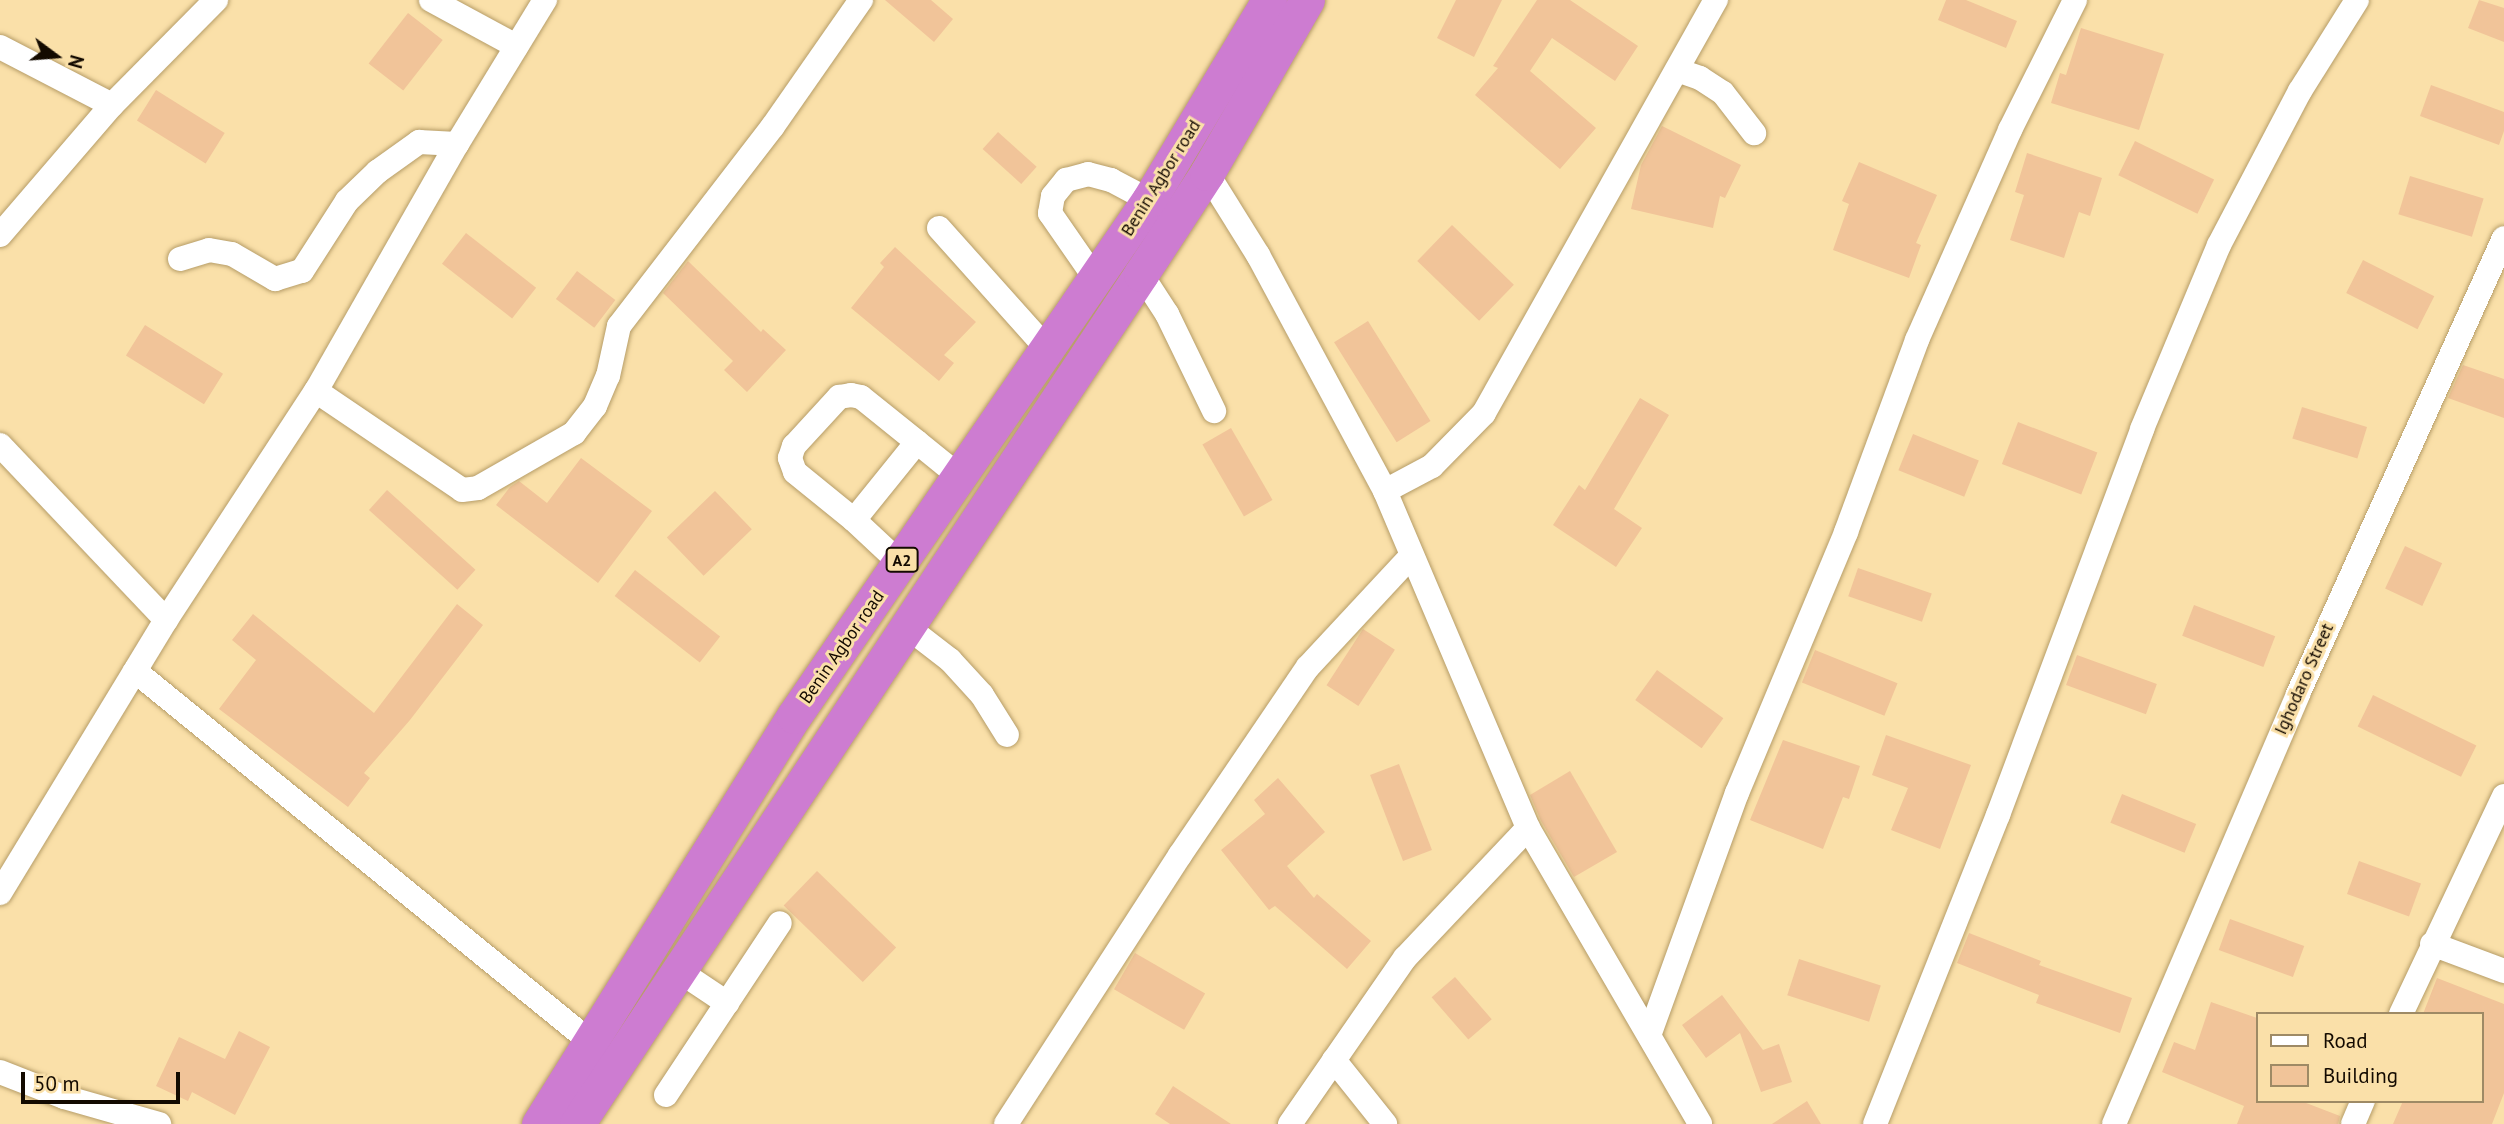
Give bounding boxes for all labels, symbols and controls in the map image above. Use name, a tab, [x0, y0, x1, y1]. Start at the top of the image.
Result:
north arrow	[21, 21, 91, 91]
text: N	[63, 52, 89, 71]
street label: Benin Agbor road	[1116, 116, 1206, 240]
road number: A2	[884, 548, 920, 572]
street label: Benin Agbor road	[795, 586, 889, 708]
street label: Ighodaro Street	[2270, 620, 2338, 738]
legend	[2256, 1012, 2483, 1103]
text: Road	[2323, 1027, 2367, 1054]
scale bar	[24, 1058, 184, 1102]
text: Building	[2323, 1062, 2398, 1089]
text: 50 m	[34, 1070, 80, 1097]

